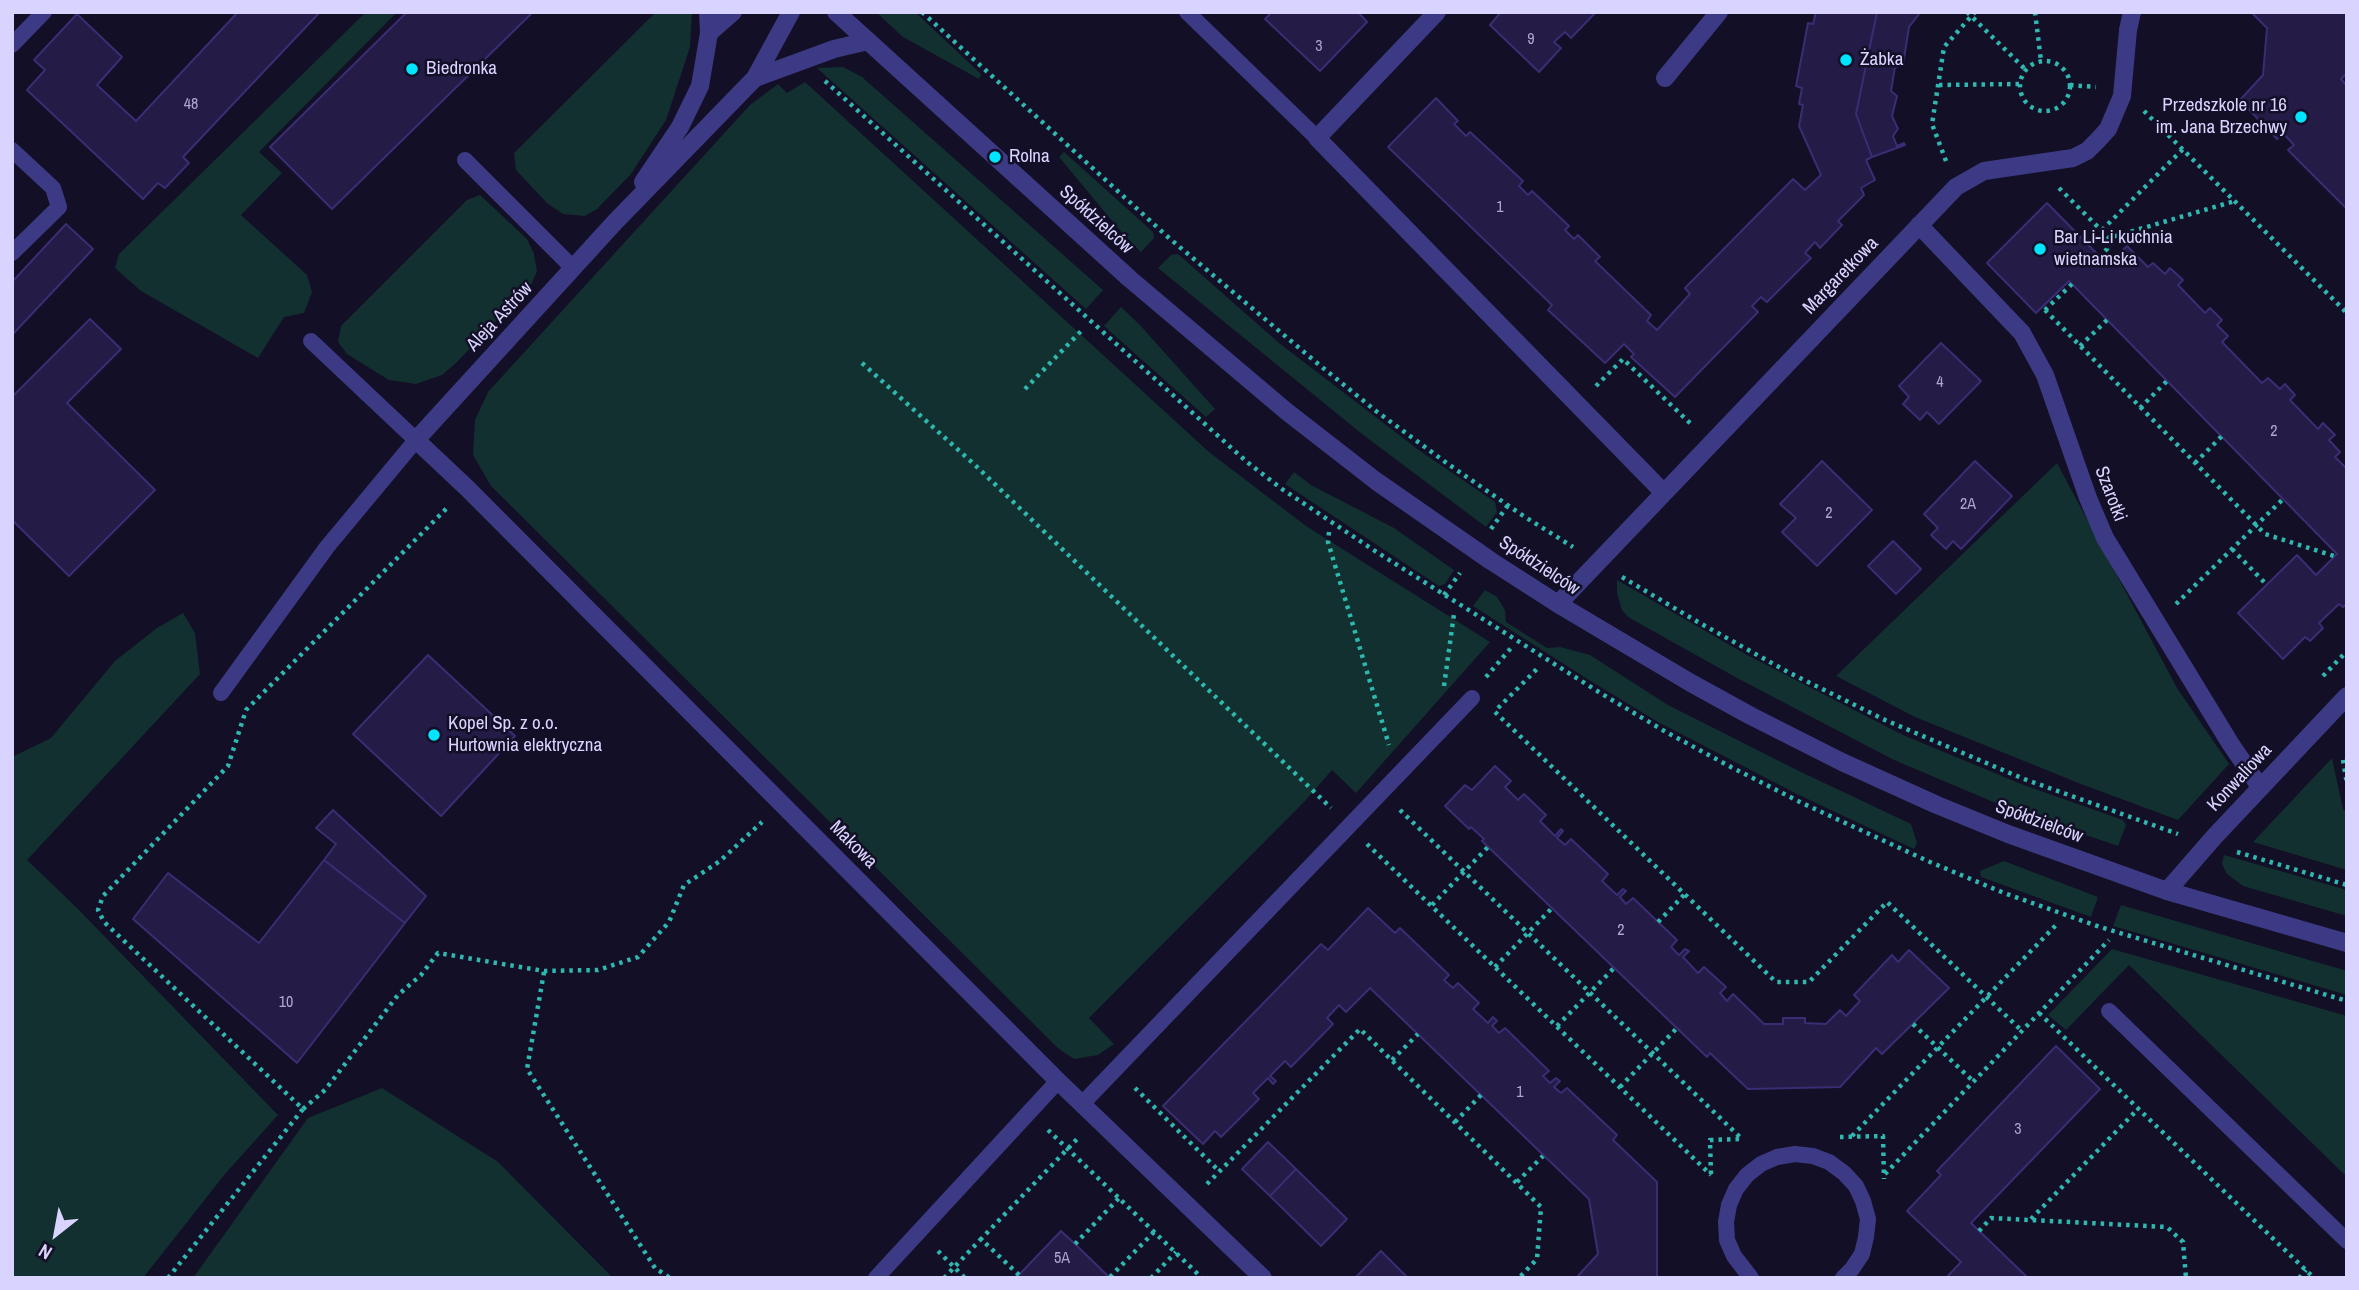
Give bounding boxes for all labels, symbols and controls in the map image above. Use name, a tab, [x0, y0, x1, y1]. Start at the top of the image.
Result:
house number: 9	[1527, 30, 1535, 50]
house number: 3	[1315, 37, 1323, 57]
place label: Żabka	[1860, 49, 1903, 71]
marker: Żabka	[1838, 52, 1854, 68]
place label: Biedronka	[426, 58, 497, 80]
marker: Biedronka	[404, 61, 420, 77]
house number: 48	[184, 95, 198, 115]
place label: Przedszkole nr 16 im. Jana Brzechwy	[2155, 95, 2287, 139]
marker: Przedszkole nr 16 im. Jana Brzechwy	[2293, 109, 2309, 125]
place label: Rolna	[1009, 146, 1050, 168]
marker: Rolna	[987, 149, 1003, 165]
street label: Spółdzielców	[1054, 181, 1138, 259]
house number: 1	[1496, 198, 1504, 218]
place label: Bar Li-Li kuchnia wietnamska	[2054, 227, 2173, 271]
street label: Margaretkowa	[1799, 233, 1883, 319]
marker: Bar Li-Li kuchnia wietnamska	[2032, 241, 2048, 257]
street label: Aleja Astrów	[462, 278, 538, 356]
house number: 4	[1936, 373, 1944, 393]
house number: 2	[2270, 422, 2278, 442]
street label: Szarotki	[2089, 463, 2131, 525]
house number: 2A	[1960, 495, 1976, 515]
house number: 2	[1825, 504, 1833, 524]
street label: Spółdzielców	[1494, 531, 1584, 601]
place label: Kopel Sp. z o.o. Hurtownia elektryczna	[448, 713, 602, 757]
marker: Kopel Sp. z o.o. Hurtownia elektryczna	[426, 727, 442, 743]
street label: Konwaliowa	[2203, 740, 2277, 816]
street label: Spółdzielców	[1992, 796, 2086, 848]
street label: Makowa	[824, 816, 882, 874]
house number: 2	[1617, 921, 1625, 941]
house number: 10	[279, 993, 293, 1013]
house number: 1	[1516, 1083, 1524, 1103]
house number: 3	[2014, 1120, 2022, 1140]
north arrow	[21, 1199, 91, 1269]
text: N	[34, 1238, 57, 1266]
house number: 5A	[1054, 1249, 1070, 1269]

